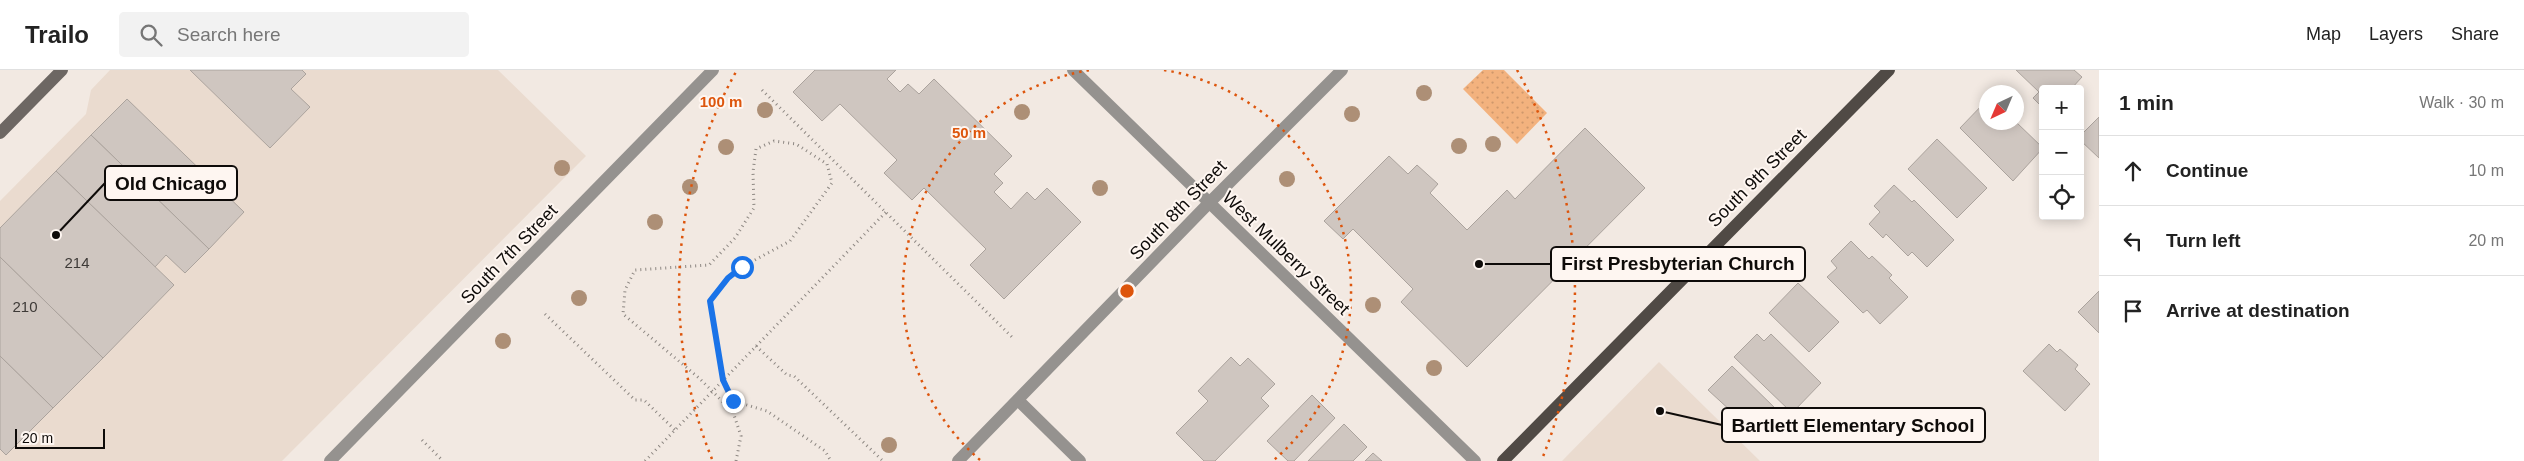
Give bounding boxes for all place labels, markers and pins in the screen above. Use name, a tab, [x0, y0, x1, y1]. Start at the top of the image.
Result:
callout: Old Chicago	[105, 166, 237, 200]
callout: First Presbyterian Church	[1551, 247, 1805, 281]
centre of rings	[1118, 282, 1136, 300]
callout: Bartlett Elementary School	[1722, 408, 1985, 442]

